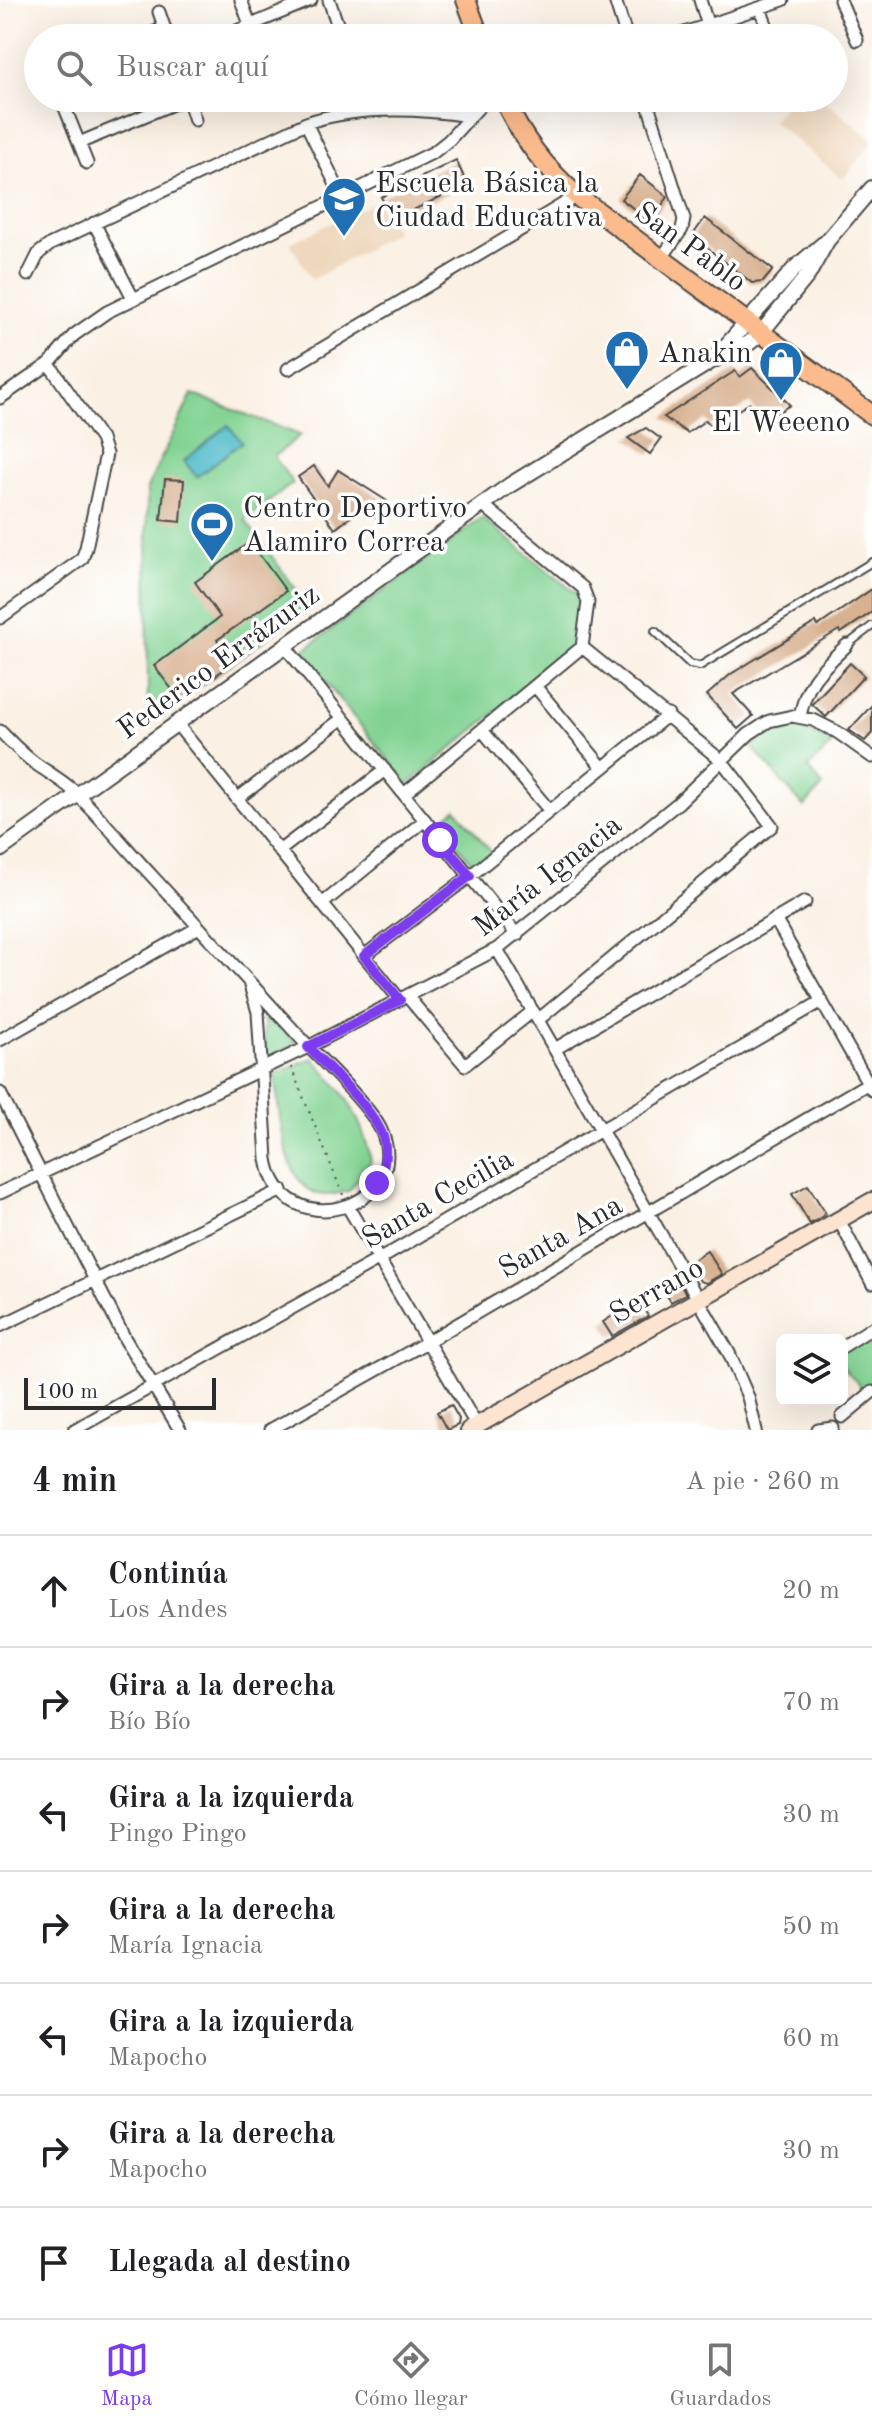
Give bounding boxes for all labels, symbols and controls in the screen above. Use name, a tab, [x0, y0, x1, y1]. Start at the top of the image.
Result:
search box	[24, 24, 848, 112]
icon: search	[52, 46, 96, 90]
text: Buscar aquí	[116, 53, 268, 83]
place label: Escuela Básica la Ciudad Educativa	[375, 169, 603, 233]
school or university icon: Escuela Básica la Ciudad Educativa	[320, 175, 368, 238]
street label: San Pablo	[628, 197, 751, 298]
shop icon: Anakin	[603, 328, 651, 391]
place label: Anakin	[658, 339, 752, 369]
shop icon: El Weeeno	[757, 339, 805, 402]
place label: El Weeeno	[712, 408, 850, 438]
place label: Centro Deportivo Alamiro Correa	[243, 494, 467, 558]
sports icon: Centro Deportivo Alamiro Correa	[188, 500, 236, 563]
street label: Federico Errázuriz	[113, 580, 326, 746]
street label: María Ignacia	[469, 810, 628, 943]
route start	[422, 822, 458, 858]
street label: Santa Cecilia	[357, 1144, 519, 1255]
route end	[359, 1165, 395, 1201]
street label: Santa Ana	[494, 1190, 628, 1285]
street label: Serrano	[605, 1253, 709, 1330]
map controls	[776, 1334, 848, 1406]
button: layers	[776, 1334, 848, 1406]
scale bar	[24, 1374, 216, 1410]
text: 100 m	[36, 1381, 98, 1403]
text: 4 min	[32, 1465, 117, 1499]
text: A pie · 260 m	[685, 1469, 840, 1495]
text: Continúa	[108, 1560, 228, 1590]
icon: ahead	[32, 1569, 76, 1613]
text: 20 m	[782, 1578, 840, 1604]
text: Los Andes	[108, 1597, 228, 1623]
text: Gira a la derecha	[108, 1672, 335, 1702]
icon: right	[32, 1681, 76, 1725]
text: 70 m	[782, 1690, 840, 1716]
text: Bío Bío	[108, 1709, 191, 1735]
text: Gira a la izquierda	[108, 1784, 354, 1814]
icon: left	[32, 1793, 76, 1837]
text: 30 m	[782, 1802, 840, 1828]
text: Pingo Pingo	[108, 1821, 247, 1847]
text: Gira a la derecha	[108, 1896, 335, 1926]
icon: right	[32, 1905, 76, 1949]
text: 50 m	[782, 1914, 840, 1940]
text: María Ignacia	[108, 1933, 263, 1959]
text: Gira a la izquierda	[108, 2008, 354, 2038]
icon: left	[32, 2017, 76, 2061]
text: 60 m	[782, 2026, 840, 2052]
text: Mapocho	[108, 2045, 207, 2071]
text: Gira a la derecha	[108, 2120, 335, 2150]
icon: right	[32, 2129, 76, 2173]
text: 30 m	[782, 2138, 840, 2164]
text: Mapocho	[108, 2157, 207, 2183]
icon: arrive	[32, 2241, 76, 2285]
text: Llegada al destino	[108, 2248, 351, 2278]
tab: Mapa	[101, 2338, 152, 2413]
tab: Cómo llegar	[354, 2338, 468, 2413]
tab: Guardados	[669, 2338, 771, 2413]

